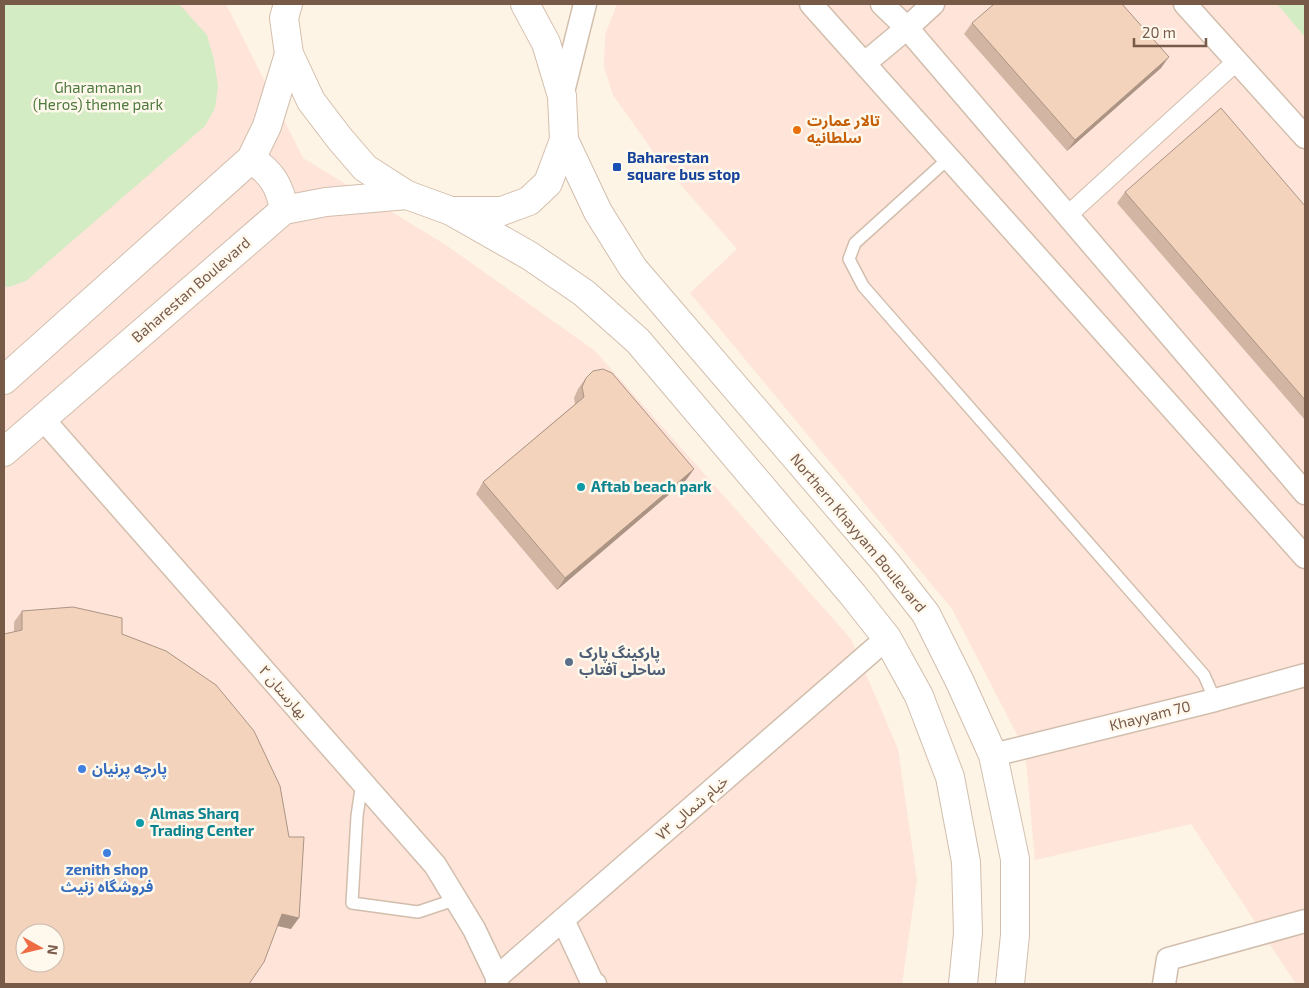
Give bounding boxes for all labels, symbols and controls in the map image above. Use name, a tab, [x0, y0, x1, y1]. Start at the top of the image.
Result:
scale bar	[1134, 15, 1206, 47]
text: 20 m	[1142, 23, 1176, 41]
park label: Gharamanan (Heros) theme park	[33, 78, 164, 113]
place label: تالار عمارت سلطانیه	[807, 111, 881, 146]
marker: تالار عمارت سلطانیه	[791, 124, 803, 136]
place label: Baharestan square bus stop	[627, 148, 740, 183]
marker: Baharestan square bus stop	[611, 161, 623, 173]
street label: Baharestan Boulevard	[127, 233, 253, 346]
street label: Northern Khayyam Boulevard	[787, 449, 930, 615]
place label: Aftab beach park	[591, 477, 712, 495]
marker: Aftab beach park	[575, 481, 587, 493]
place label: پارکینگ پارک ساحلی آفتاب	[579, 643, 666, 679]
marker: پارکینگ پارک ساحلی آفتاب	[563, 656, 575, 668]
street label: بهارستان ۲	[255, 661, 312, 722]
street label: Khayyam 70	[1107, 696, 1192, 734]
place label: پارچه پرنیان	[92, 759, 167, 779]
marker: پارچه پرنیان	[76, 763, 88, 775]
street label: خیام شمالی ۷۳	[652, 771, 733, 846]
place label: Almas Sharq Trading Center	[150, 804, 255, 839]
marker: Almas Sharq Trading Center	[134, 817, 146, 829]
marker: zenith shop فروشگاه زنیث	[101, 847, 113, 859]
place label: zenith shop فروشگاه زنیث	[61, 860, 153, 896]
north arrow	[15, 923, 65, 973]
text: N	[44, 944, 62, 956]

